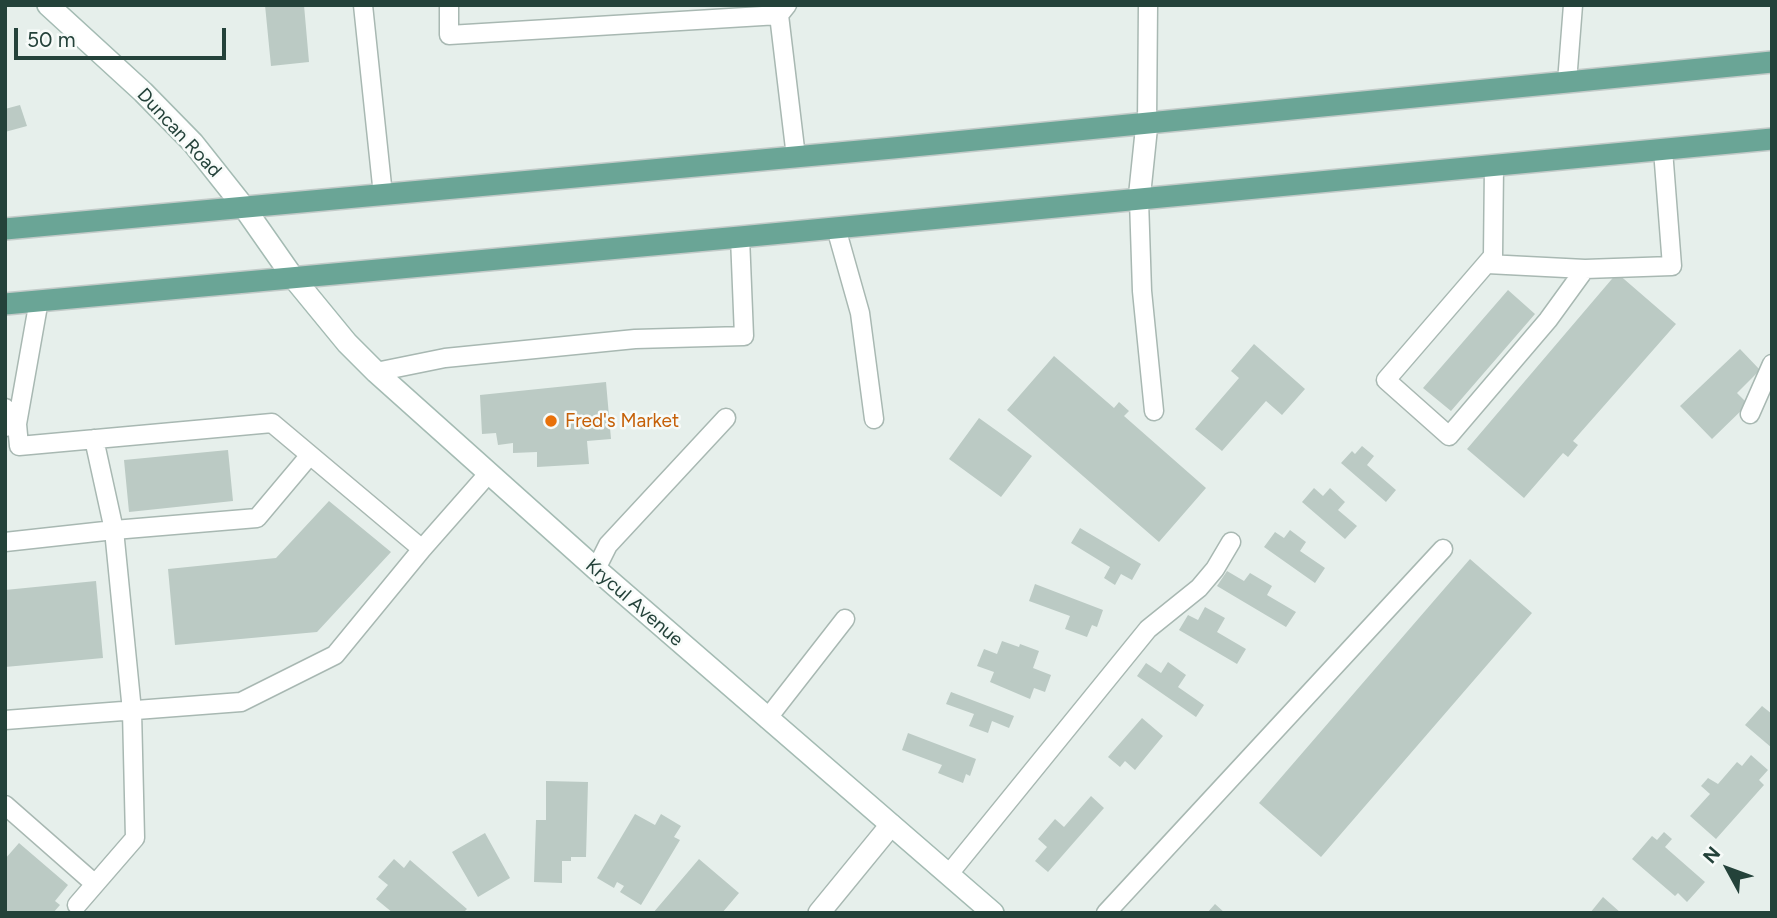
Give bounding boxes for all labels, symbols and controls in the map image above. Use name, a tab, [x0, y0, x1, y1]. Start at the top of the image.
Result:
scale bar	[18, 14, 229, 58]
text: 50 m	[27, 27, 76, 52]
street label: Duncan Road	[132, 84, 226, 182]
place label: Fred's Market	[565, 410, 679, 432]
marker: Fred's Market	[543, 413, 559, 429]
street label: Krycul Avenue	[581, 554, 687, 652]
north arrow	[1693, 834, 1763, 904]
text: N	[1698, 842, 1725, 868]

